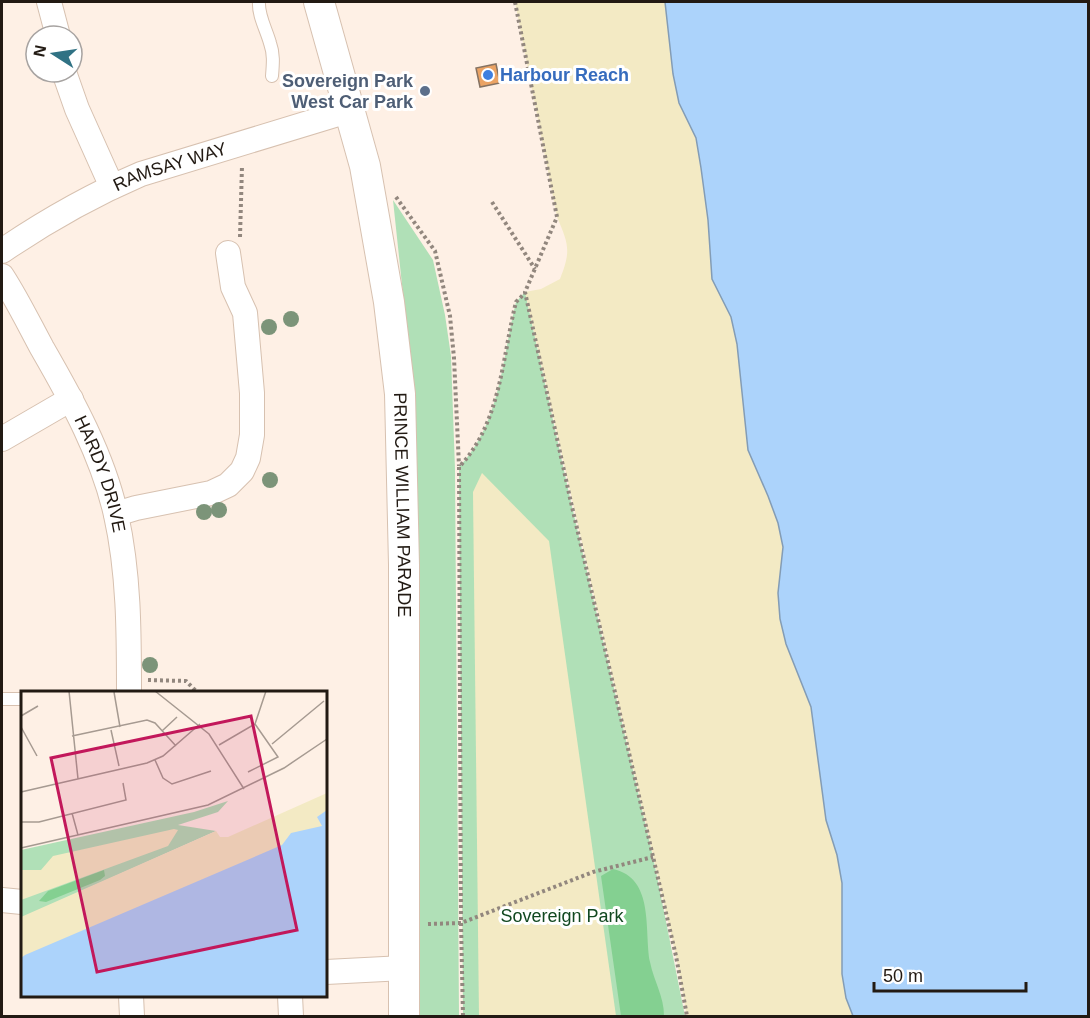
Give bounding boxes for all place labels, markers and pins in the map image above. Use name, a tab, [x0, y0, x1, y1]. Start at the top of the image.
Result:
place label: Harbour Reach	[500, 65, 629, 85]
marker: Harbour Reach	[481, 68, 495, 82]
place label: Sovereign Park West Car Park	[282, 71, 414, 112]
marker: Sovereign Park West Car Park	[418, 84, 432, 98]

